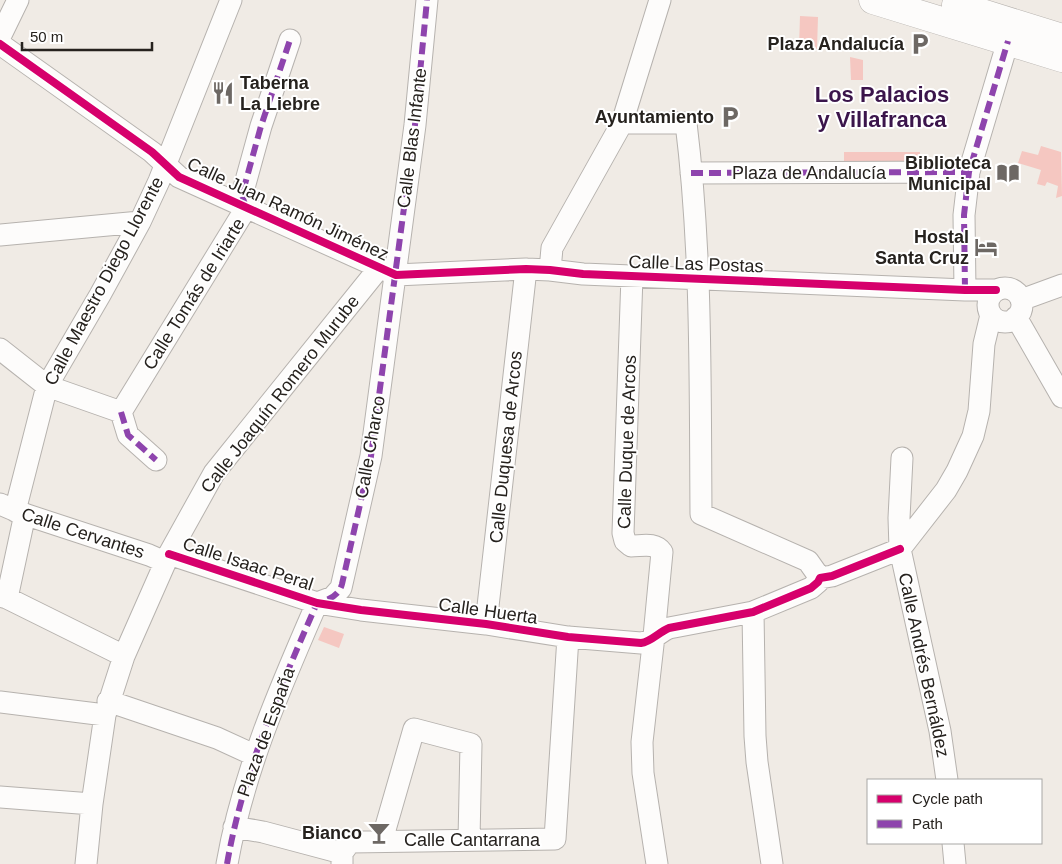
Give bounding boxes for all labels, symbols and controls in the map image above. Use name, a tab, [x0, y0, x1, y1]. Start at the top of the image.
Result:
scale bar	[22, 20, 152, 52]
text: 50 m	[30, 28, 63, 45]
parking icon: Plaza Andalucía	[907, 31, 933, 57]
place label: Plaza Andalucía	[768, 34, 905, 54]
street label: Calle Blas Infante	[393, 67, 431, 209]
place label: Taberna La Liebre	[240, 73, 320, 114]
restaurant icon: Taberna La Liebre	[210, 80, 236, 106]
district label: Los Palacios y Villafranca	[815, 82, 949, 132]
parking icon: Ayuntamiento	[717, 104, 743, 130]
place label: Ayuntamiento	[595, 107, 714, 127]
street label: Calle Juan Ramón Jiménez	[184, 153, 392, 265]
place label: Biblioteca Municipal	[905, 153, 992, 194]
library icon: Biblioteca Municipal	[995, 160, 1021, 186]
street label: Plaza de Andalucía	[732, 163, 887, 183]
street label: Calle Maestro Diego Llorente	[40, 173, 168, 389]
street label: Calle Tomás de Iriarte	[139, 215, 249, 373]
place label: Hostal Santa Cruz	[875, 227, 969, 268]
hotel icon: Hostal Santa Cruz	[973, 234, 999, 260]
street label: Calle Las Postas	[628, 252, 764, 276]
street label: Calle Joaquín Romero Murube	[197, 291, 363, 497]
street label: Calle Duquesa de Arcos	[486, 350, 526, 544]
street label: Calle Duque de Arcos	[614, 355, 640, 529]
street label: Calle Charco	[351, 394, 389, 500]
street label: Calle Cervantes	[19, 504, 147, 562]
street label: Calle Isaac Peral	[180, 533, 316, 595]
street label: Calle Andrés Bernáldez	[895, 571, 953, 759]
street label: Calle Huerta	[437, 594, 540, 628]
street label: Plaza de España	[233, 664, 299, 799]
legend	[867, 779, 1042, 844]
text: Cycle path	[912, 790, 983, 807]
text: Path	[912, 815, 943, 832]
bar icon: Bianco	[366, 820, 392, 846]
place label: Bianco	[302, 823, 362, 843]
street label: Calle Cantarrana	[404, 830, 541, 850]

